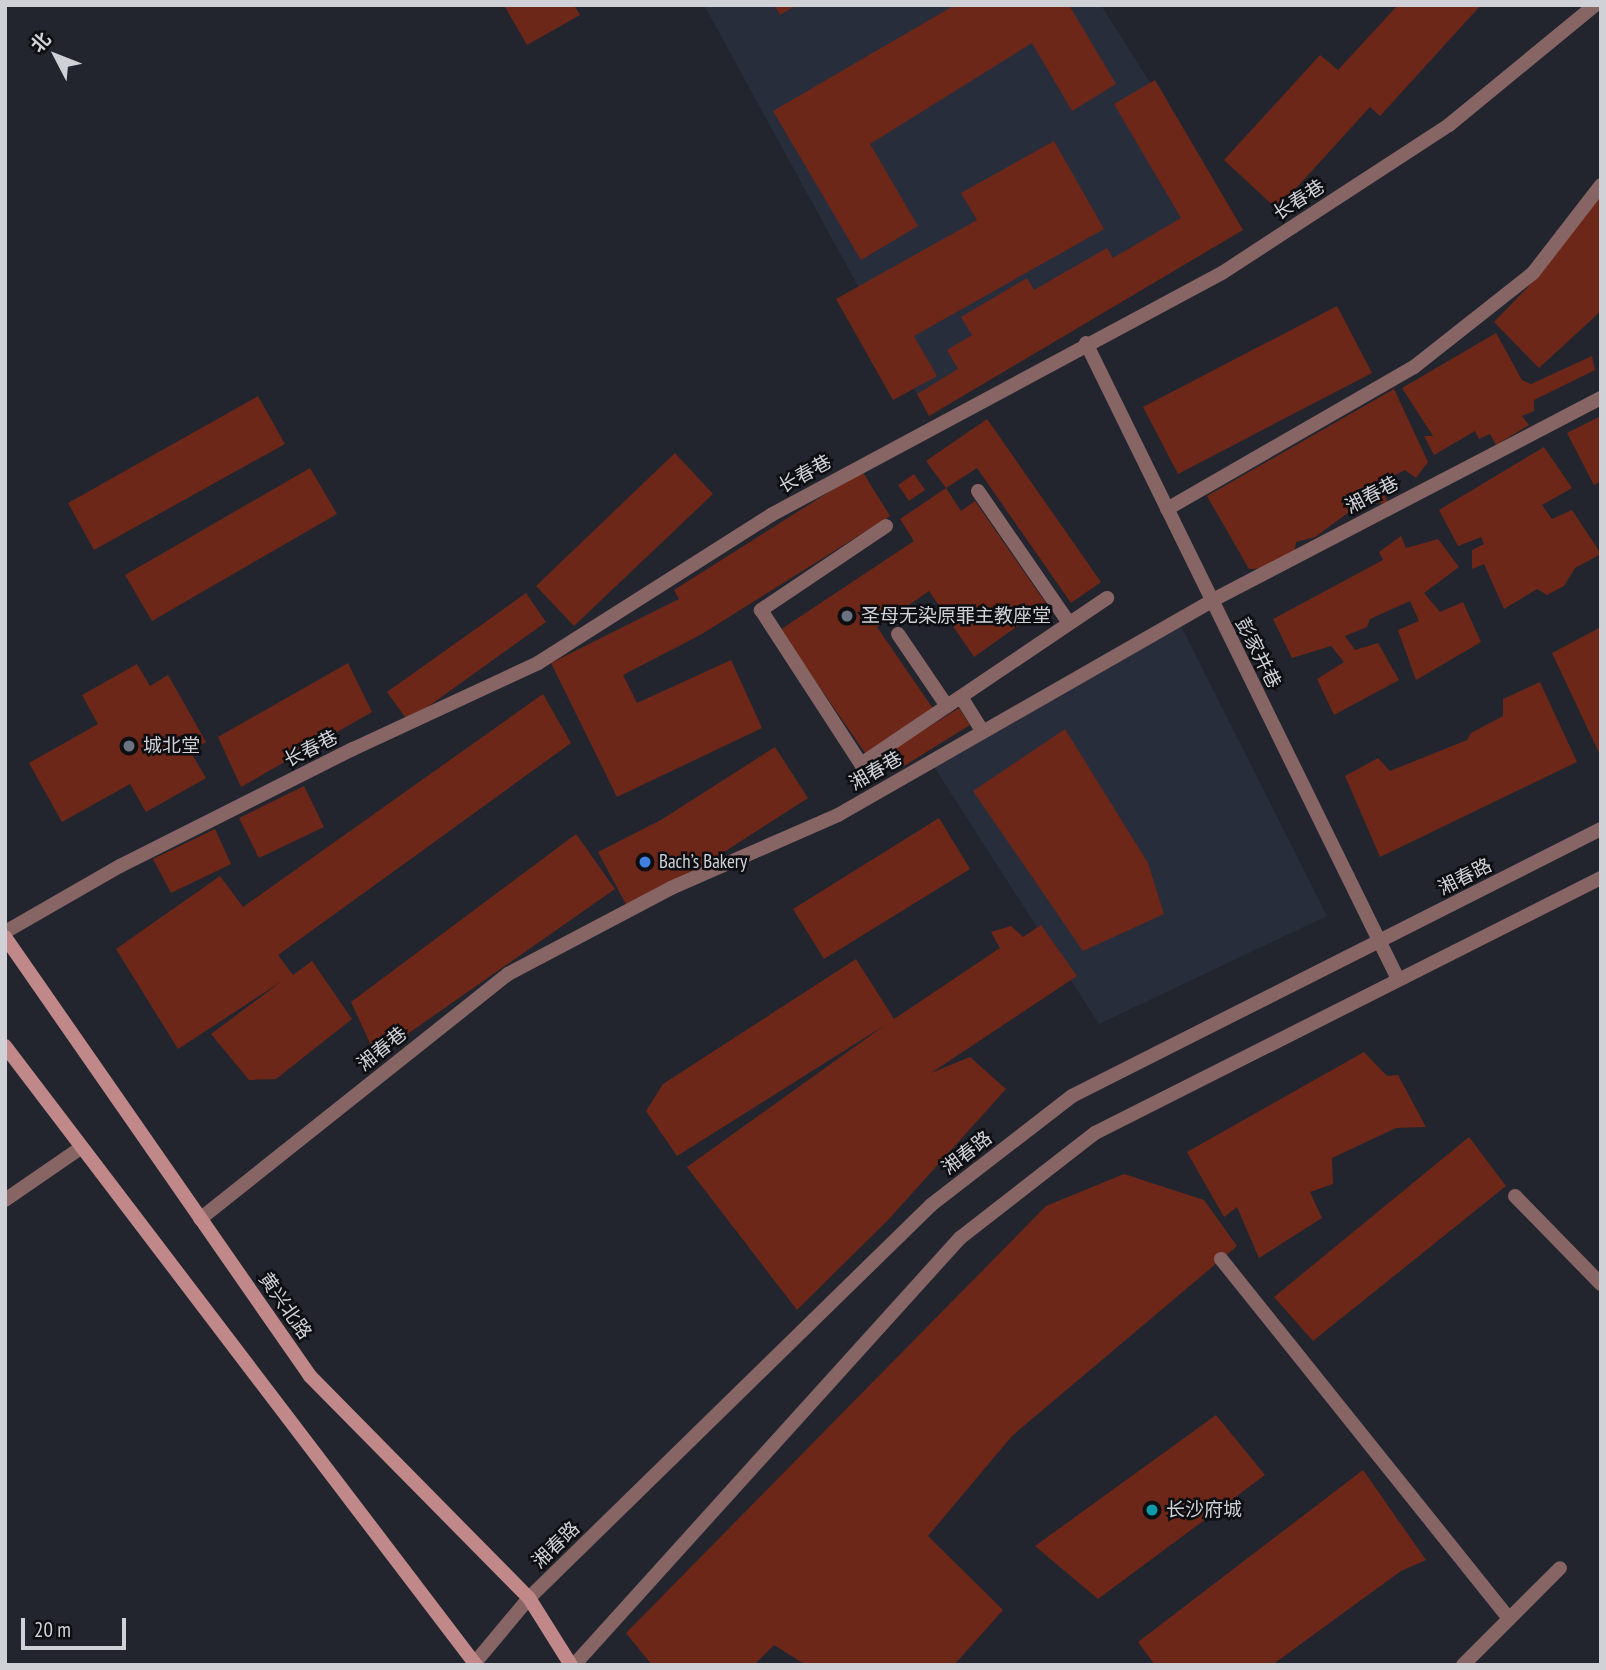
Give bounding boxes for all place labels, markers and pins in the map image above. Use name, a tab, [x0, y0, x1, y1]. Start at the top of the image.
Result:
place label: 圣母无染原罪主教座堂	[861, 605, 1051, 627]
marker: 圣母无染原罪主教座堂	[839, 608, 855, 624]
place label: 城北堂	[143, 735, 200, 757]
marker: 城北堂	[121, 738, 137, 754]
place label: Bach’s Bakery	[659, 851, 747, 873]
marker: Bach’s Bakery	[637, 854, 653, 870]
place label: 长沙府城	[1166, 1499, 1242, 1521]
marker: 长沙府城	[1144, 1502, 1160, 1518]

